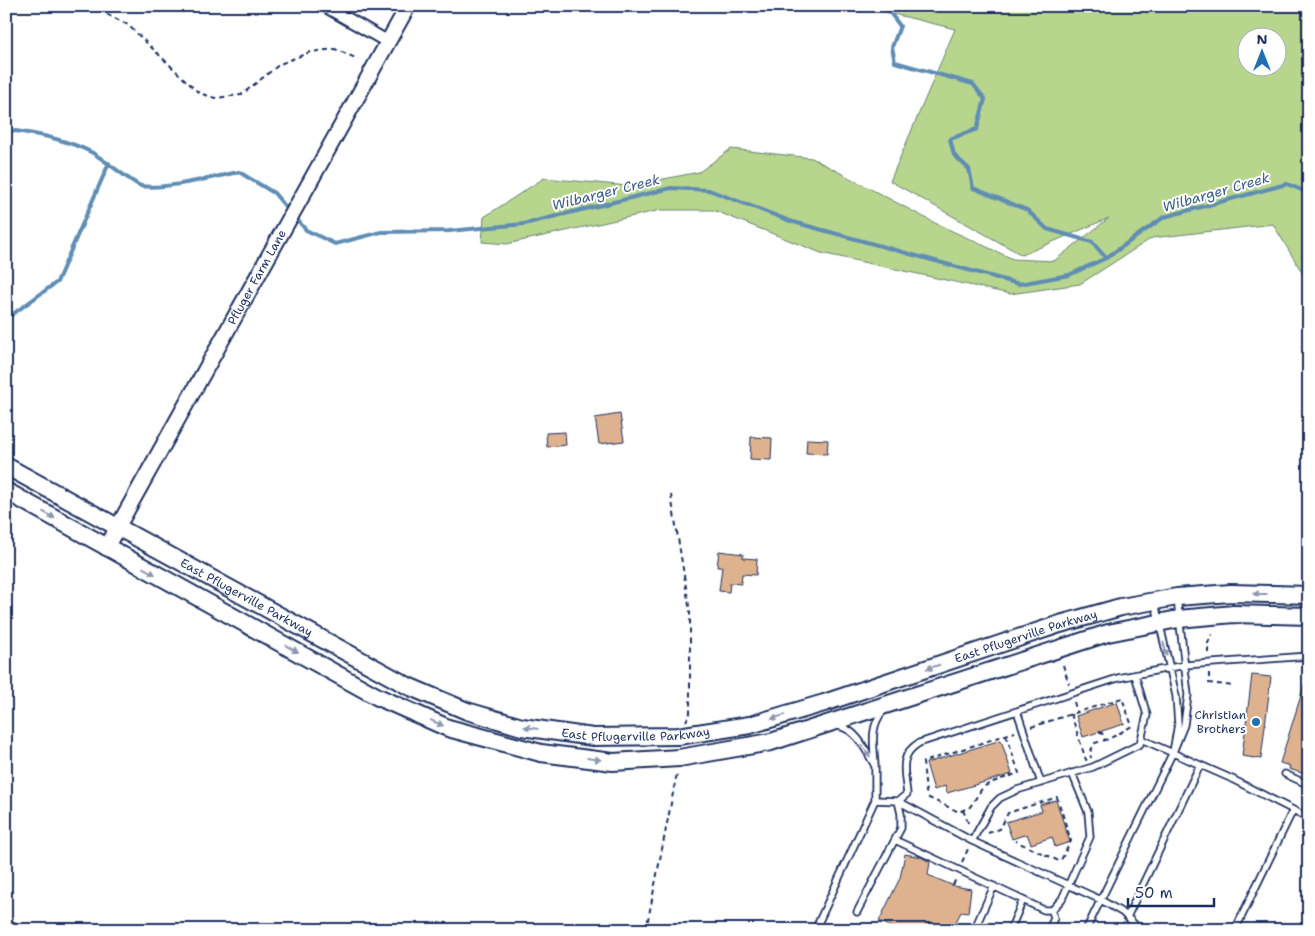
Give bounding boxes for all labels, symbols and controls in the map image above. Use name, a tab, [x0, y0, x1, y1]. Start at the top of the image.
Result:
north arrow	[1238, 28, 1288, 78]
text: N	[1256, 30, 1268, 48]
water label: Wilbarger Creek	[1160, 168, 1272, 216]
water label: Wilbarger Creek	[550, 170, 662, 214]
street label: Pfluger Farm Lane	[224, 227, 290, 328]
one-way arrow	[41, 511, 56, 519]
street label: East Pflugerville Parkway	[177, 555, 316, 640]
one-way arrow	[142, 567, 157, 575]
one-way arrow	[1252, 590, 1268, 598]
street label: East Pflugerville Parkway	[953, 606, 1099, 667]
one-way arrow	[1161, 641, 1169, 656]
one-way arrow	[284, 645, 299, 653]
one-way arrow	[925, 663, 940, 671]
place label: Christian Brothers	[1194, 707, 1246, 737]
one-way arrow	[771, 713, 786, 721]
marker: Christian Brothers	[1250, 716, 1262, 728]
one-way arrow	[430, 719, 444, 727]
street label: East Pflugerville Parkway	[560, 723, 711, 745]
one-way arrow	[523, 724, 539, 732]
one-way arrow	[861, 745, 871, 758]
one-way arrow	[586, 755, 602, 763]
scale bar	[1128, 876, 1214, 908]
text: 50 m	[1135, 883, 1173, 903]

